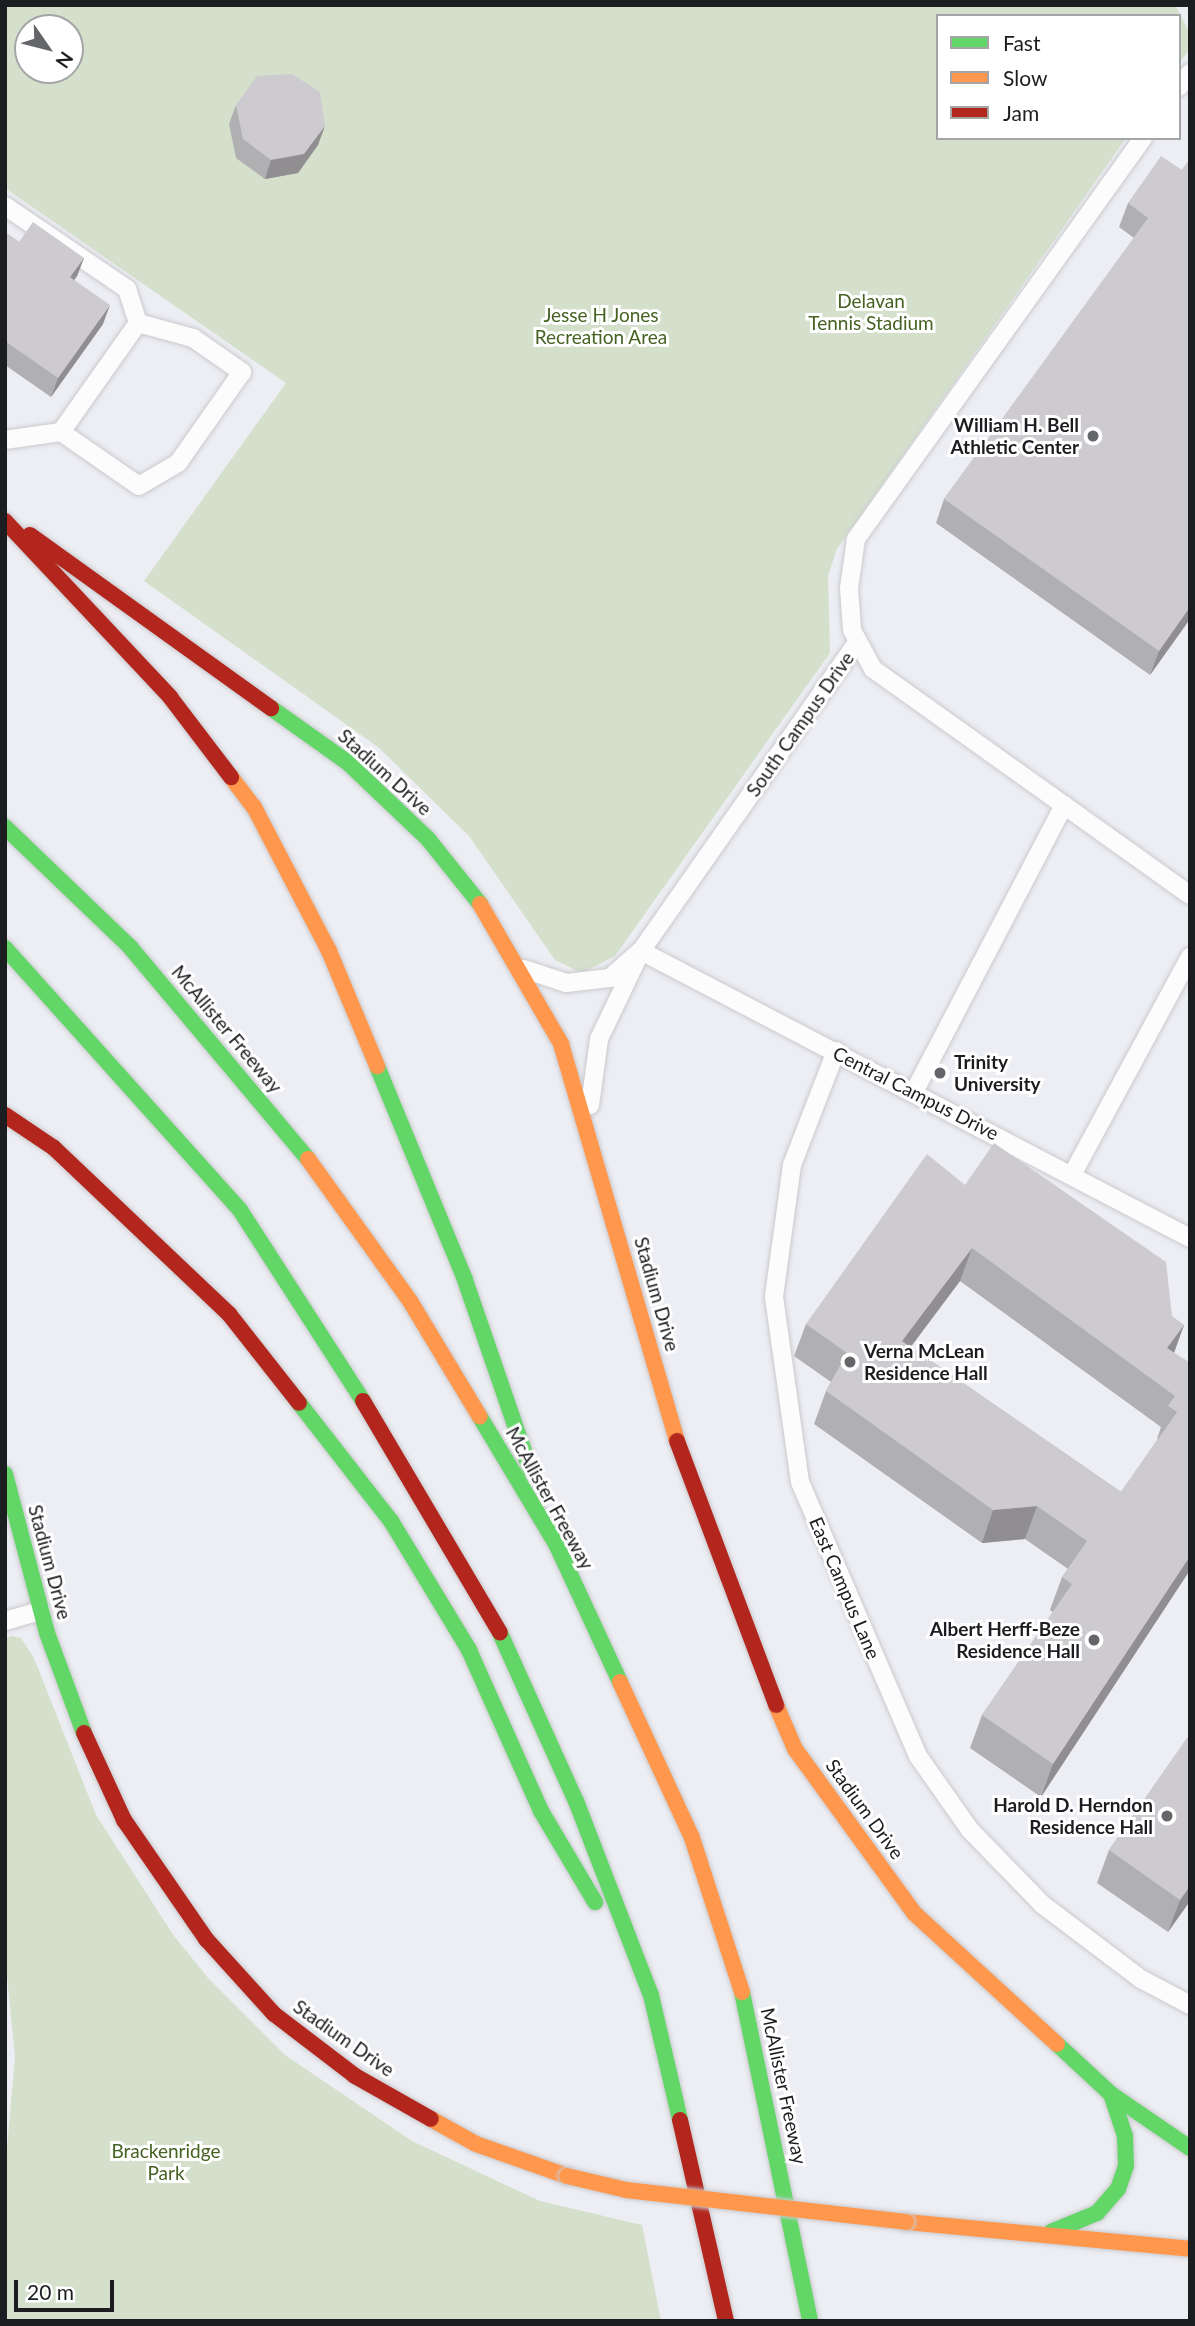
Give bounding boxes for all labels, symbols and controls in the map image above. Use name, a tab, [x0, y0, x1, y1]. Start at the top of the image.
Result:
north arrow	[14, 14, 84, 84]
legend	[936, 14, 1181, 140]
text: Fast	[1003, 30, 1040, 55]
text: N	[51, 48, 79, 73]
text: Slow	[1003, 65, 1047, 90]
text: Jam	[1003, 100, 1039, 125]
park label: Delavan Tennis Stadium	[808, 290, 934, 334]
park label: Jesse H Jones Recreation Area	[534, 304, 668, 348]
place label: William H. Bell Athletic Center	[951, 414, 1079, 458]
marker: William H. Bell Athletic Center	[1085, 428, 1101, 444]
street label: South Campus Drive	[742, 647, 858, 801]
street label: Stadium Drive	[334, 724, 436, 820]
street label: McAllister Freeway	[167, 960, 287, 1098]
street label: Central Campus Drive	[829, 1041, 1003, 1145]
place label: Trinity University	[954, 1051, 1041, 1095]
marker: Trinity University	[932, 1065, 948, 1081]
street label: Stadium Drive	[630, 1234, 684, 1354]
place label: Verna McLean Residence Hall	[864, 1340, 988, 1384]
marker: Verna McLean Residence Hall	[842, 1354, 858, 1370]
street label: McAllister Freeway	[501, 1423, 599, 1573]
street label: Stadium Drive	[24, 1502, 76, 1622]
street label: East Campus Lane	[805, 1514, 885, 1662]
place label: Albert Herff-Beze Residence Hall	[930, 1618, 1080, 1662]
marker: Albert Herff-Beze Residence Hall	[1086, 1632, 1102, 1648]
street label: Stadium Drive	[821, 1755, 909, 1863]
place label: Harold D. Herndon Residence Hall	[993, 1794, 1153, 1838]
marker: Harold D. Herndon Residence Hall	[1159, 1808, 1175, 1824]
street label: Stadium Drive	[289, 1995, 399, 2081]
street label: McAllister Freeway	[756, 2005, 812, 2167]
park label: Brackenridge Park	[112, 2140, 220, 2184]
scale bar	[18, 2266, 117, 2310]
text: 20 m	[27, 2279, 74, 2304]

